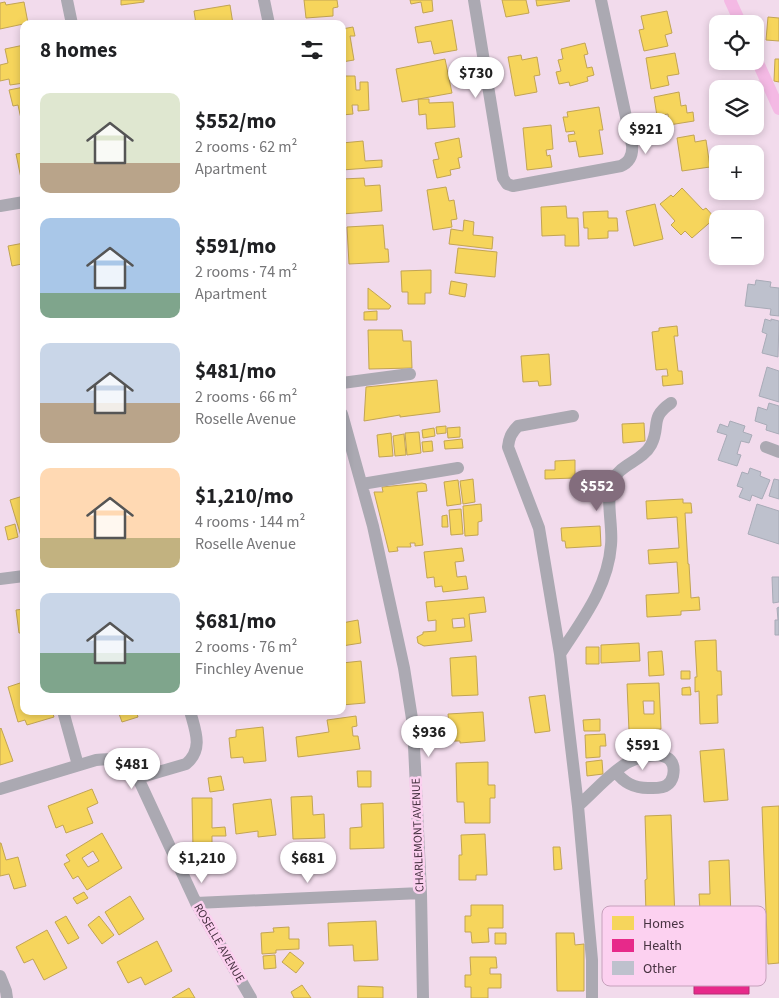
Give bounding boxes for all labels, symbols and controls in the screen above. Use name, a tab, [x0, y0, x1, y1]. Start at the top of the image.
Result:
map controls	[709, 15, 764, 265]
button: locate	[709, 15, 764, 70]
text: 8 homes	[40, 35, 117, 65]
icon: filters	[298, 36, 326, 64]
pin: $730	[446, 56, 506, 99]
text: $730	[459, 62, 493, 84]
button: layers	[709, 80, 764, 135]
text: $552/mo	[195, 106, 276, 136]
pin: $921	[616, 112, 676, 155]
icon: home	[80, 113, 140, 173]
text: $921	[629, 118, 663, 140]
text: 2 rooms · 62 m²	[195, 136, 297, 158]
button: +	[709, 145, 764, 200]
text: Apartment	[195, 158, 267, 180]
button: −	[709, 210, 764, 265]
text: $591/mo	[195, 231, 276, 261]
icon: home	[80, 238, 140, 298]
text: 2 rooms · 74 m²	[195, 261, 297, 283]
text: Apartment	[195, 283, 267, 305]
text: $481/mo	[195, 356, 276, 386]
icon: home	[80, 363, 140, 423]
text: 2 rooms · 66 m²	[195, 386, 297, 408]
text: Roselle Avenue	[195, 408, 296, 430]
pin: $552	[567, 470, 627, 512]
text: $552	[580, 475, 614, 497]
text: $1,210/mo	[195, 481, 294, 511]
icon: home	[80, 488, 140, 548]
text: 4 rooms · 144 m²	[195, 511, 305, 533]
text: Roselle Avenue	[195, 533, 296, 555]
text: $681/mo	[195, 606, 276, 636]
icon: home	[80, 613, 140, 673]
text: 2 rooms · 76 m²	[195, 636, 297, 658]
text: Finchley Avenue	[195, 658, 304, 680]
pin: $936	[399, 716, 459, 758]
text: $936	[412, 721, 446, 743]
pin: $591	[613, 728, 673, 771]
text: $591	[626, 734, 660, 756]
pin: $481	[102, 748, 162, 790]
text: $481	[115, 753, 149, 775]
street label: CHARLEMONT AVENUE	[408, 778, 428, 892]
pin: $1,210	[161, 842, 243, 884]
pin: $681	[278, 842, 338, 884]
text: $1,210	[178, 847, 226, 869]
text: $681	[291, 847, 325, 869]
street label: ROSELLE AVENUE	[189, 900, 249, 986]
legend	[602, 906, 766, 986]
text: Homes	[643, 914, 684, 934]
text: Health	[643, 936, 682, 956]
text: Other	[643, 959, 677, 979]

